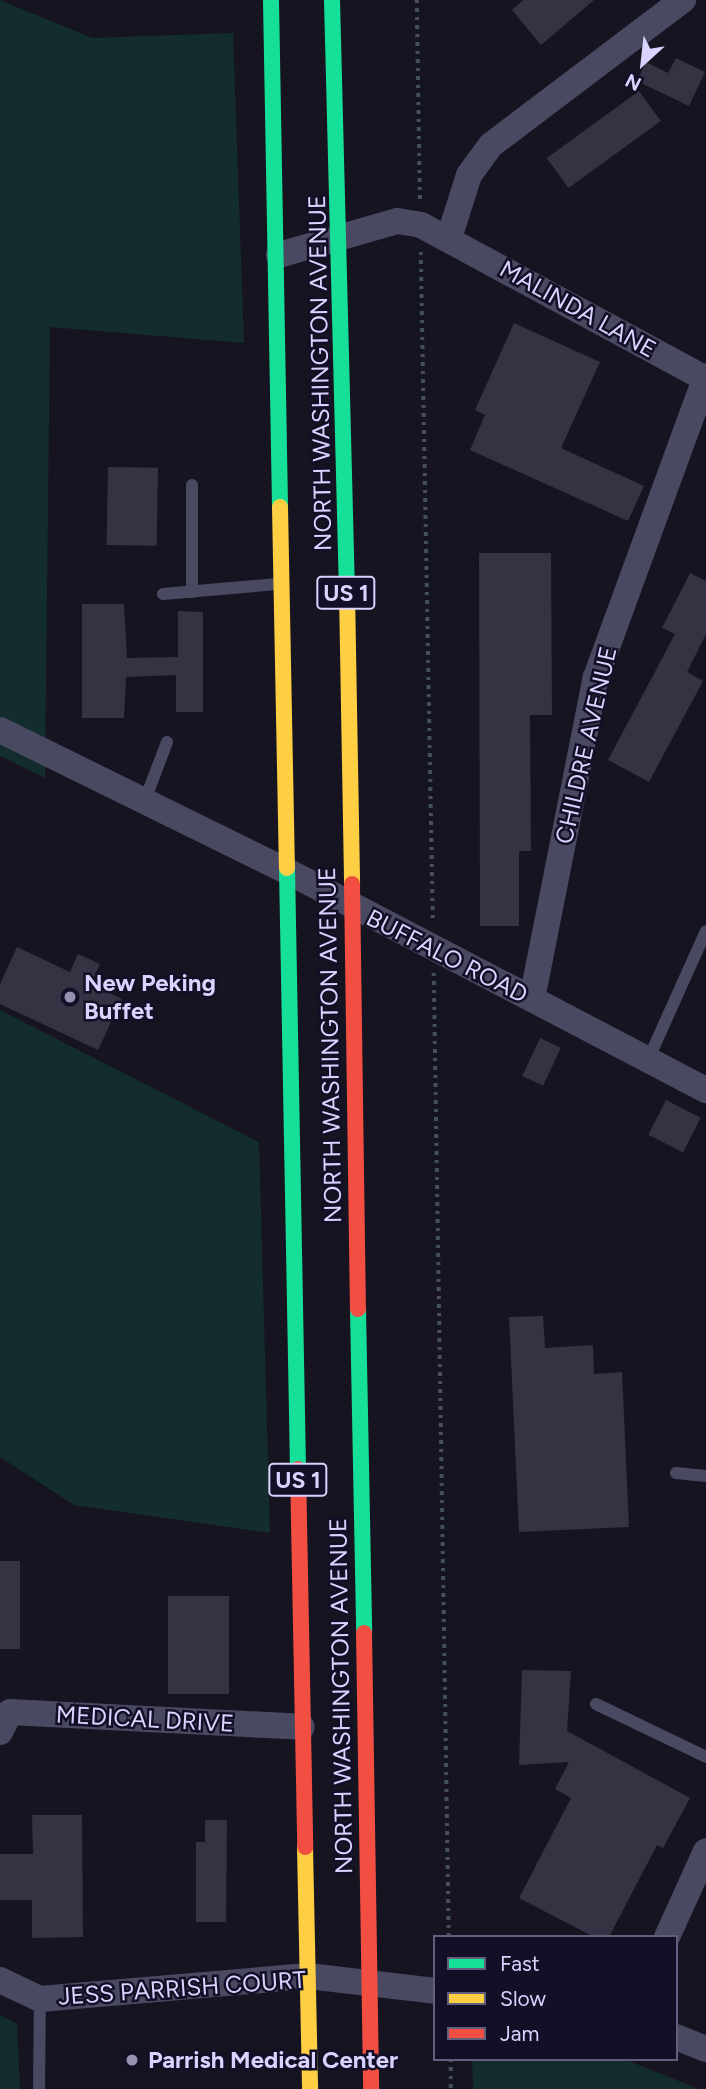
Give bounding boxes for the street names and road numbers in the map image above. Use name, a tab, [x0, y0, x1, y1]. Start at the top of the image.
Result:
street label: NORTH WASHINGTON AVENUE	[302, 195, 338, 551]
street label: MALINDA LANE	[495, 254, 661, 364]
road number: US 1	[316, 573, 376, 612]
street label: CHILDRE AVENUE	[549, 643, 623, 847]
street label: NORTH WASHINGTON AVENUE	[312, 867, 348, 1223]
street label: BUFFALO ROAD	[362, 903, 532, 1009]
road number: US 1	[268, 1460, 328, 1499]
street label: NORTH WASHINGTON AVENUE	[323, 1518, 359, 1874]
street label: MEDICAL DRIVE	[55, 1700, 235, 1738]
street label: JESS PARRISH COURT	[57, 1965, 307, 2011]

